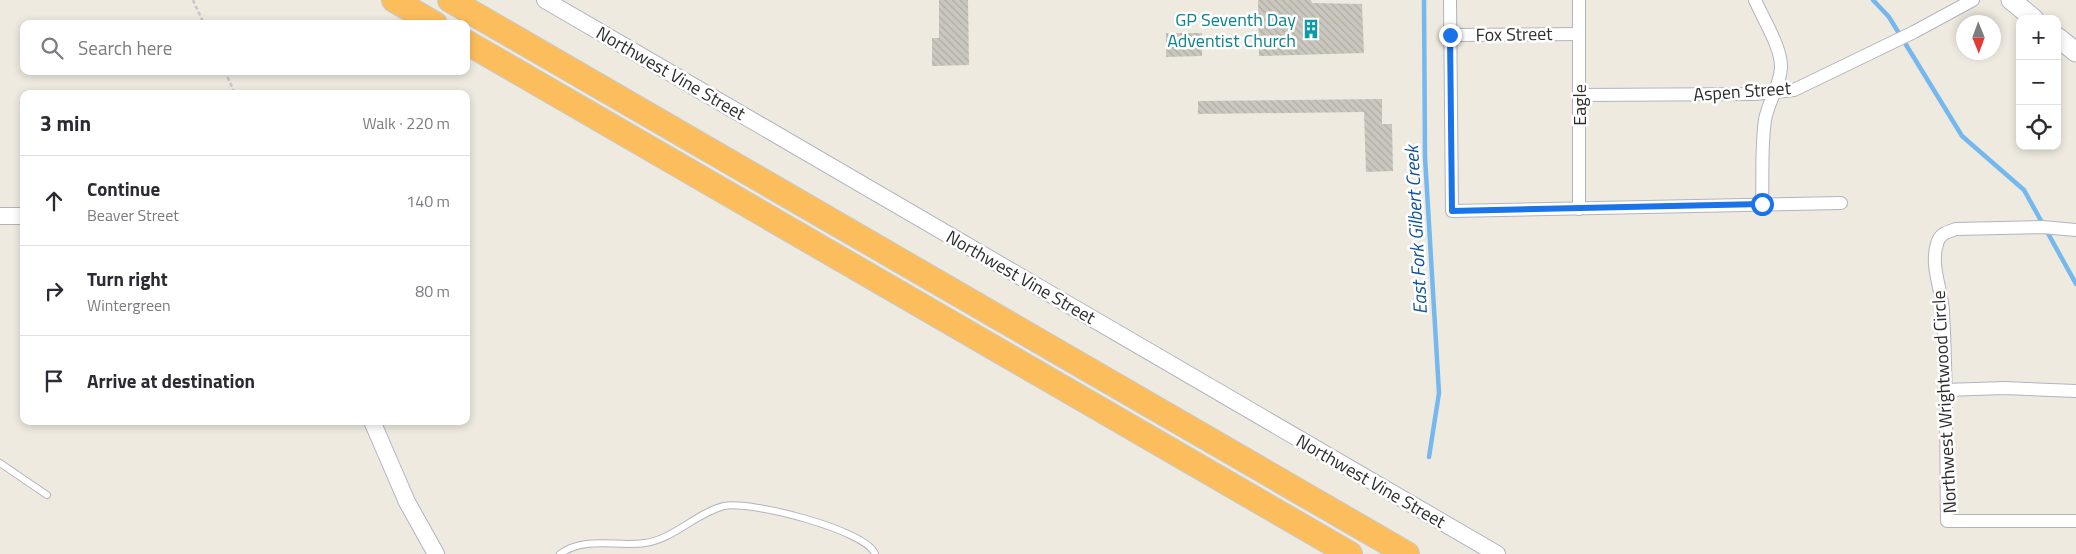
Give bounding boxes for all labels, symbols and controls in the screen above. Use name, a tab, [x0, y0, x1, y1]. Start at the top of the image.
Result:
place label: GP Seventh Day Adventist Church	[1167, 6, 1296, 54]
north arrow	[1956, 15, 2001, 60]
map controls	[2016, 15, 2061, 150]
button: +	[2016, 15, 2061, 60]
building icon: GP Seventh Day Adventist Church	[1300, 18, 1322, 40]
street label: Northwest Vine Street	[591, 19, 751, 127]
search box	[20, 20, 470, 75]
street label: Fox Street	[1475, 20, 1553, 48]
route end	[1439, 24, 1462, 47]
text: Search here	[78, 33, 172, 62]
icon: search	[38, 34, 66, 62]
button: −	[2016, 60, 2061, 105]
street label: Aspen Street	[1692, 74, 1792, 108]
street label: Eagle	[1566, 84, 1593, 126]
button: locate	[2016, 105, 2061, 150]
text: 3 min	[40, 107, 91, 139]
text: Walk · 220 m	[362, 111, 450, 135]
water label: East Fork Gilbert Creek	[1396, 142, 1434, 315]
text: Continue	[87, 174, 160, 203]
icon: ahead	[40, 187, 68, 215]
text: 140 m	[406, 189, 450, 213]
route start	[1751, 193, 1774, 216]
text: Beaver Street	[87, 203, 179, 227]
street label: Northwest Vine Street	[941, 223, 1101, 331]
text: Turn right	[87, 264, 168, 293]
icon: right	[40, 277, 68, 305]
text: 80 m	[415, 279, 450, 303]
street label: Northwest Wrightwood Circle	[1925, 290, 1963, 514]
text: Wintergreen	[87, 293, 171, 317]
text: Arrive at destination	[87, 366, 255, 395]
icon: arrive	[40, 367, 68, 395]
street label: Northwest Vine Street	[1291, 427, 1451, 535]

